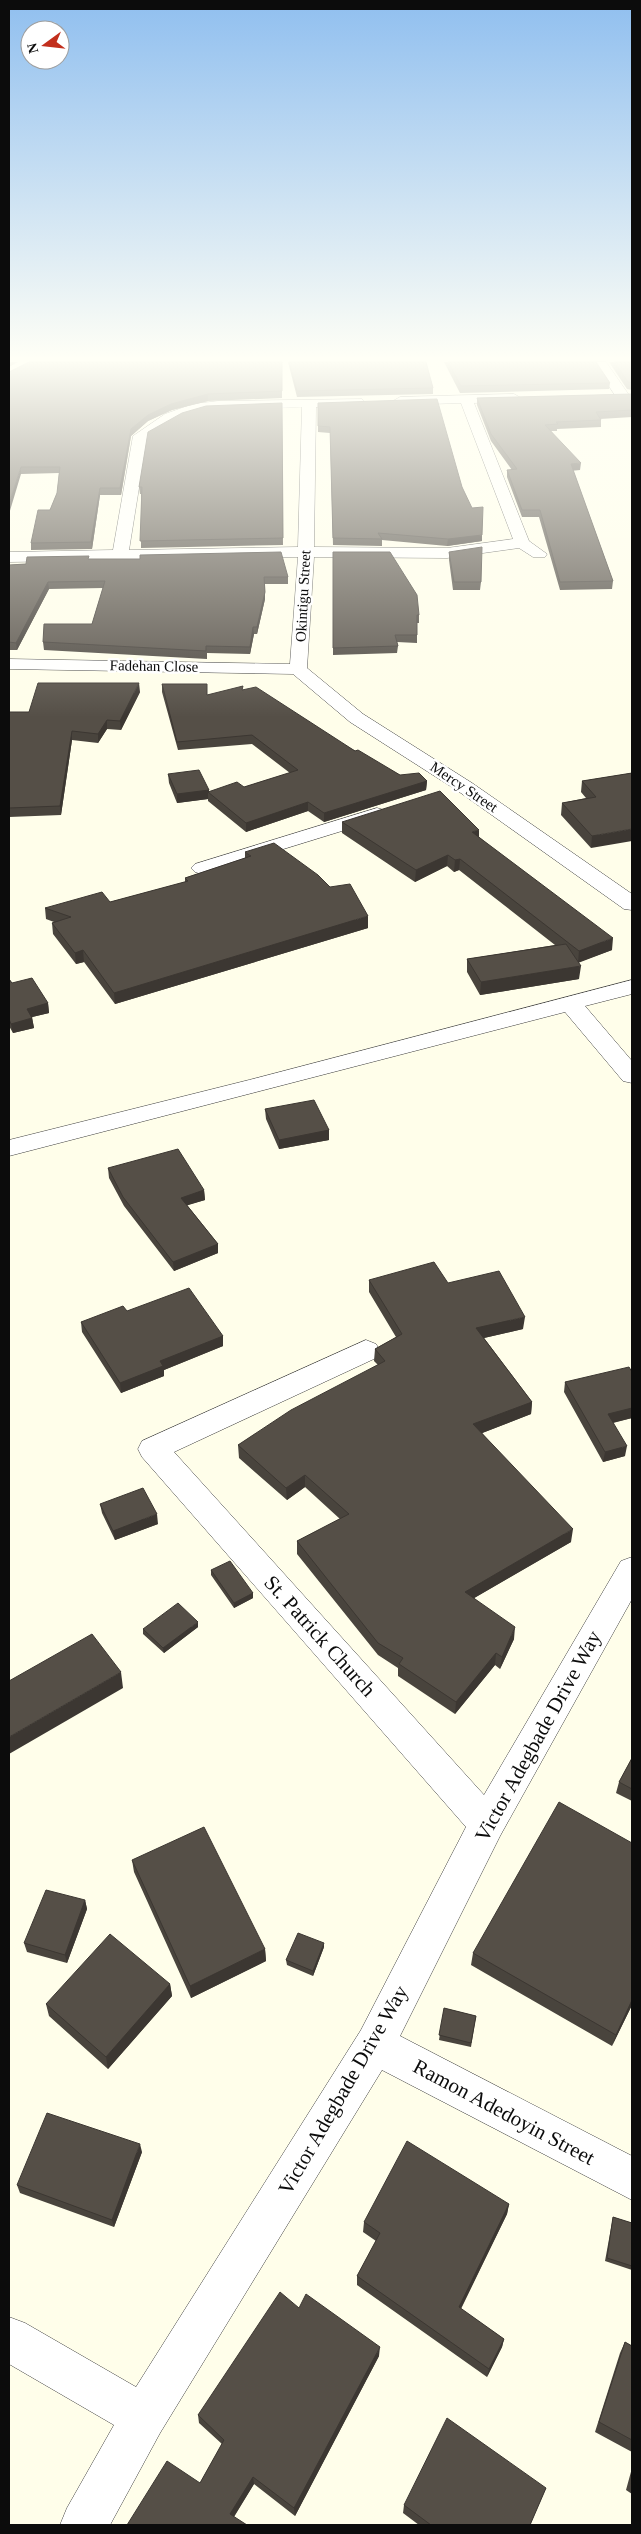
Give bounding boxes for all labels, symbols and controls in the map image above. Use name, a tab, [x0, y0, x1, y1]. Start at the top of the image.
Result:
north arrow	[20, 20, 70, 70]
text: N	[24, 41, 41, 55]
street label: Okintigu Street	[293, 549, 313, 642]
street label: Fadehan Close	[109, 657, 199, 675]
street label: Mercy Street	[427, 759, 501, 816]
street label: St. Patrick Church	[259, 1571, 381, 1702]
street label: Victor Adegbade Drive Way	[470, 1626, 606, 1846]
street label: Victor Adegbade Drive Way	[273, 1981, 413, 2199]
street label: Ramon Adedoyin Street	[409, 2054, 599, 2170]

